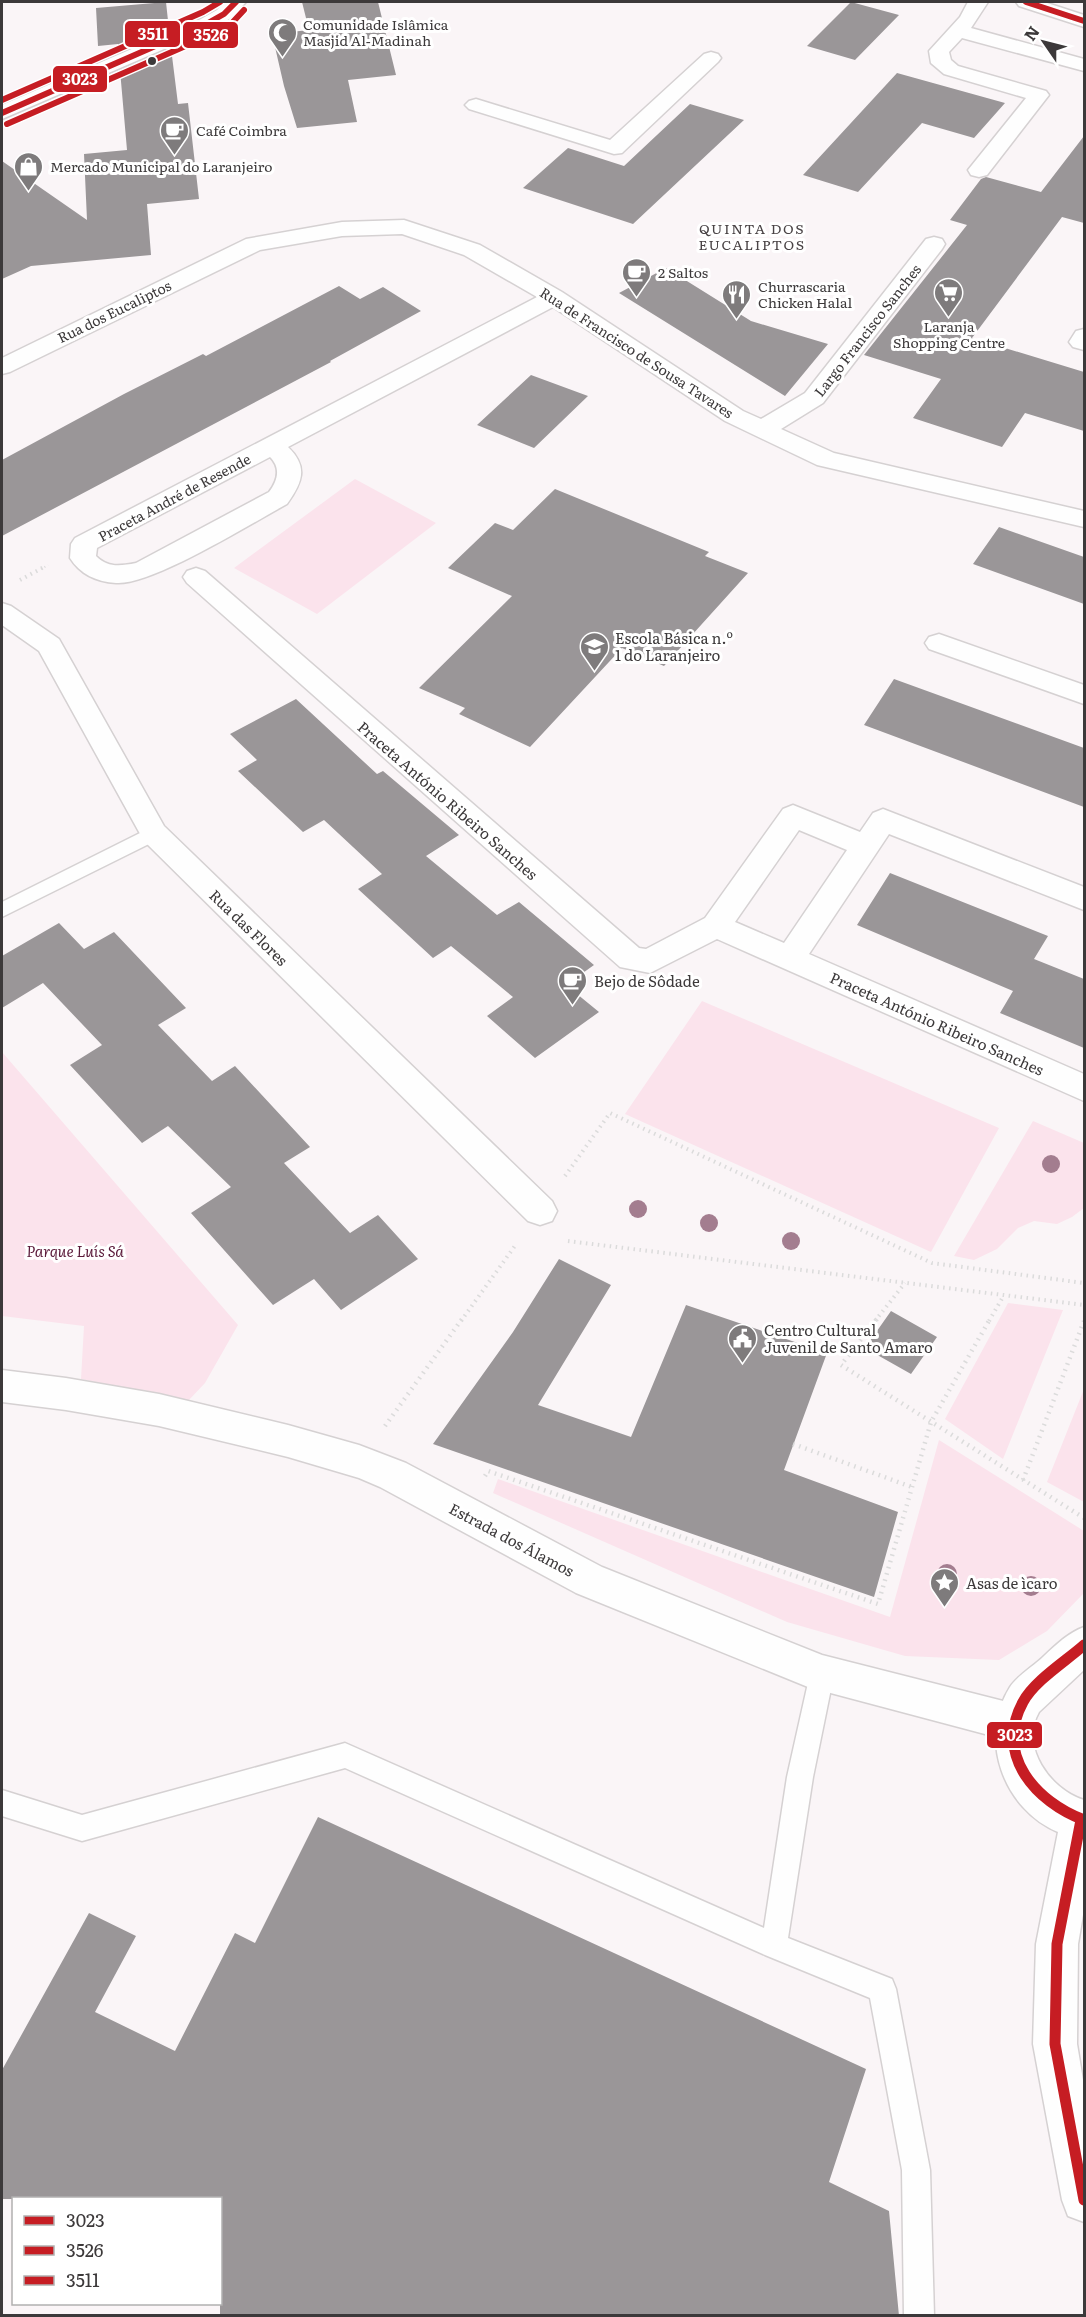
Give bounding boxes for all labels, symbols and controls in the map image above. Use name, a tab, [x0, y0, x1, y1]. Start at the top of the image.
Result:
north arrow	[1014, 12, 1074, 72]
place label: Comunidade Islâmica Masjid Al-Madinah	[303, 14, 449, 50]
mosque icon: Comunidade Islâmica Masjid Al-Madinah	[266, 16, 298, 58]
line badge: 3511	[124, 20, 181, 48]
text: N	[1017, 20, 1045, 45]
text: 3511	[138, 21, 169, 45]
line badge: 3526	[182, 21, 239, 49]
text: 3526	[193, 22, 229, 46]
unlabelled marker	[146, 55, 158, 67]
line badge: 3023	[52, 65, 108, 93]
text: 3023	[62, 66, 98, 90]
cafe icon: Café Coimbra	[159, 114, 191, 156]
place label: Café Coimbra	[196, 120, 287, 140]
shop icon: Mercado Municipal do Laranjeiro	[13, 150, 45, 192]
place label: Mercado Municipal do Laranjeiro	[50, 156, 273, 176]
district label: QUINTA DOS EUCALIPTOS	[698, 218, 806, 254]
cafe icon: 2 Saltos	[621, 256, 653, 298]
street label: Largo Francisco Sanches	[809, 260, 925, 400]
place label: 2 Saltos	[658, 262, 708, 282]
street label: Rua dos Eucaliptos	[54, 275, 174, 347]
place label: Churrascaria Chicken Halal	[758, 276, 853, 312]
supermarket icon: Laranja Shopping Centre	[933, 276, 965, 318]
restaurant icon: Churrascaria Chicken Halal	[721, 278, 753, 320]
street label: Rua de Francisco de Sousa Tavares	[536, 282, 738, 422]
place label: Laranja Shopping Centre	[893, 316, 1005, 352]
street label: Praceta André de Resende	[94, 448, 254, 546]
place label: Escola Básica n.º 1 do Laranjeiro	[615, 626, 733, 666]
school or university icon: Escola Básica n.º 1 do Laranjeiro	[578, 630, 610, 672]
street label: Praceta António Ribeiro Sanches	[353, 715, 543, 885]
street label: Rua das Flores	[205, 884, 294, 971]
cafe icon: Bejo de Sôdade	[557, 964, 589, 1006]
street label: Praceta António Ribeiro Sanches	[826, 965, 1048, 1081]
place label: Bejo de Sôdade	[594, 969, 700, 992]
park label: Parque Luís Sá	[26, 1239, 124, 1262]
place label: Centro Cultural Juvenil de Santo Amaro	[764, 1318, 933, 1358]
public building icon: Centro Cultural Juvenil de Santo Amaro	[727, 1322, 759, 1364]
street label: Estrada dos Álamos	[445, 1496, 579, 1582]
place icon: Asas de ìcaro	[929, 1566, 961, 1608]
place label: Asas de ìcaro	[966, 1571, 1058, 1594]
line badge: 3023	[986, 1721, 1043, 1749]
text: 3023	[997, 1722, 1033, 1746]
legend	[12, 2197, 222, 2305]
text: 3023	[66, 2206, 105, 2233]
text: 3526	[66, 2236, 104, 2263]
text: 3511	[66, 2266, 99, 2293]

